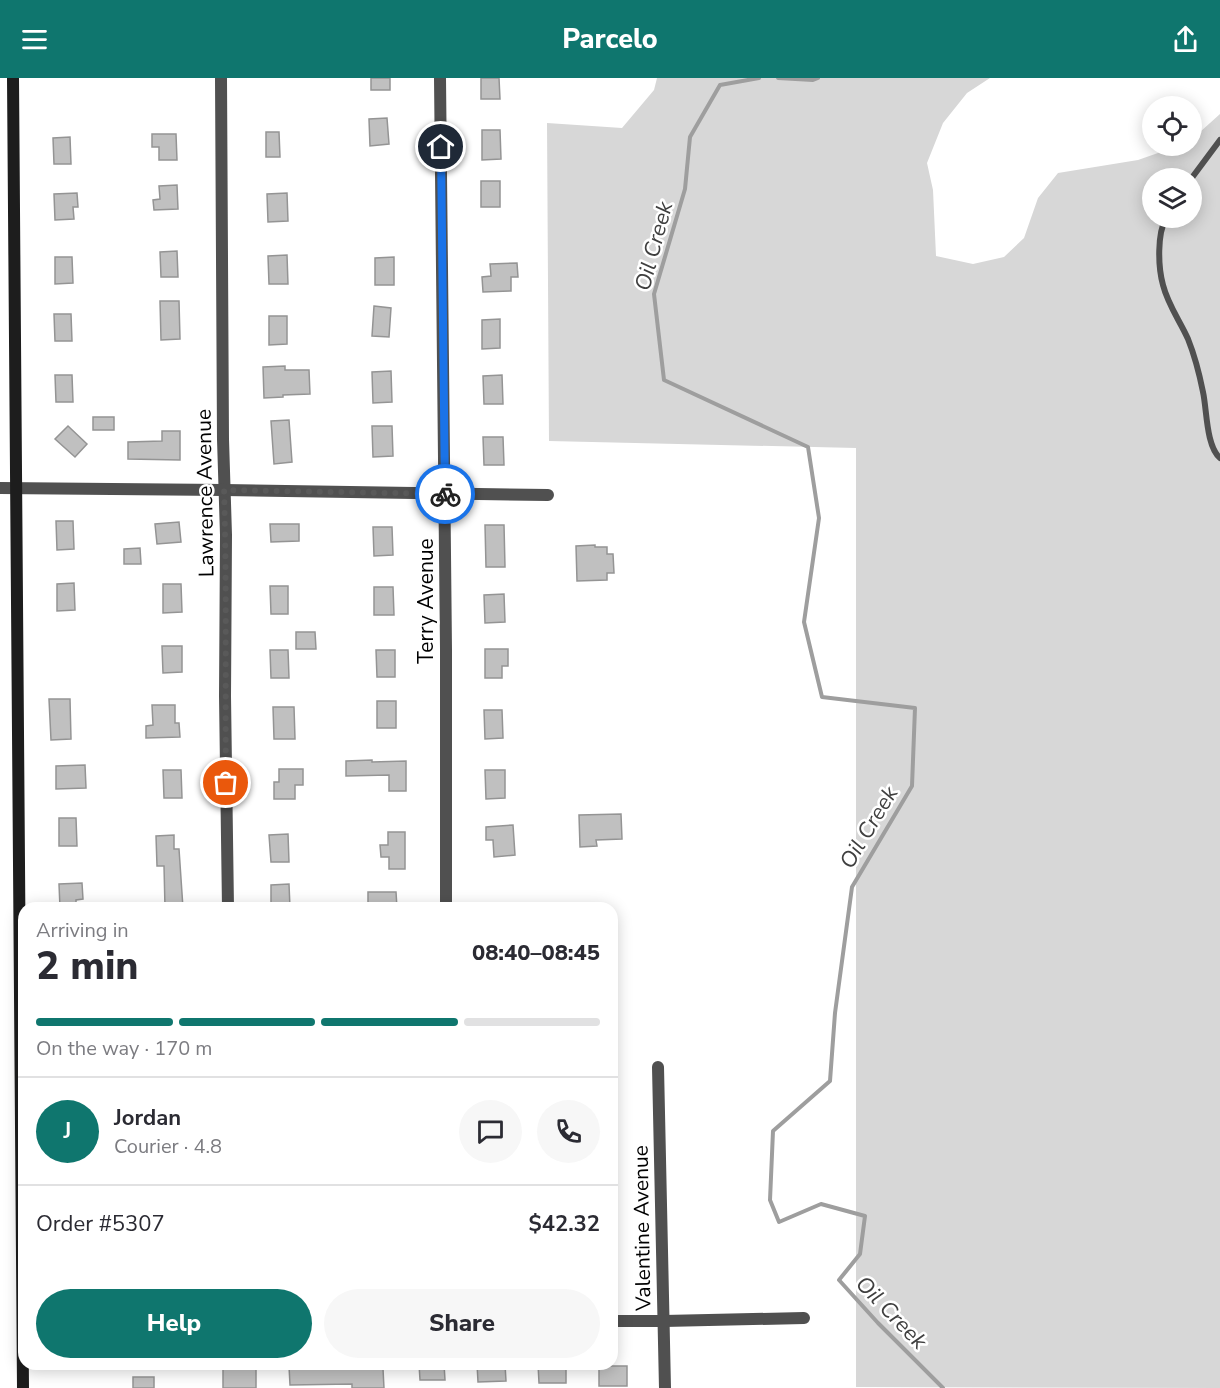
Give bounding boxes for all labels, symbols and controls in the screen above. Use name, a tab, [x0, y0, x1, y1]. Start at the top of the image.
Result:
text: Parcelo	[562, 21, 658, 58]
icon: menu	[18, 23, 51, 56]
icon: share	[1169, 23, 1202, 56]
map controls	[1142, 96, 1202, 228]
button: locate	[1142, 96, 1202, 156]
pin	[415, 121, 466, 172]
icon: home	[424, 130, 457, 163]
button: layers	[1142, 168, 1202, 228]
water label: Oil Creek	[628, 197, 681, 294]
street label: Lawrence Avenue	[190, 409, 220, 577]
courier	[415, 464, 475, 524]
icon: bike	[429, 478, 462, 511]
street label: Terry Avenue	[412, 538, 440, 664]
pin	[200, 757, 251, 808]
icon: bag	[209, 766, 242, 799]
water label: Oil Creek	[833, 780, 906, 874]
text: Arriving in	[36, 917, 129, 944]
text: 08:40–08:45	[472, 938, 600, 968]
text: 2 min	[36, 940, 139, 993]
text: On the way · 170 m	[36, 1035, 212, 1062]
button: chat	[459, 1100, 522, 1163]
button: phone	[537, 1100, 600, 1163]
text: Jordan	[114, 1103, 181, 1133]
text: J	[64, 1116, 71, 1146]
text: Courier · 4.8	[114, 1133, 222, 1160]
street label: Valentine Avenue	[627, 1145, 657, 1312]
text: Order #5307	[36, 1209, 165, 1239]
text: $42.32	[529, 1209, 600, 1239]
water label: Oil Creek	[849, 1270, 934, 1357]
button: Help	[36, 1289, 312, 1358]
button: Share	[324, 1289, 600, 1358]

